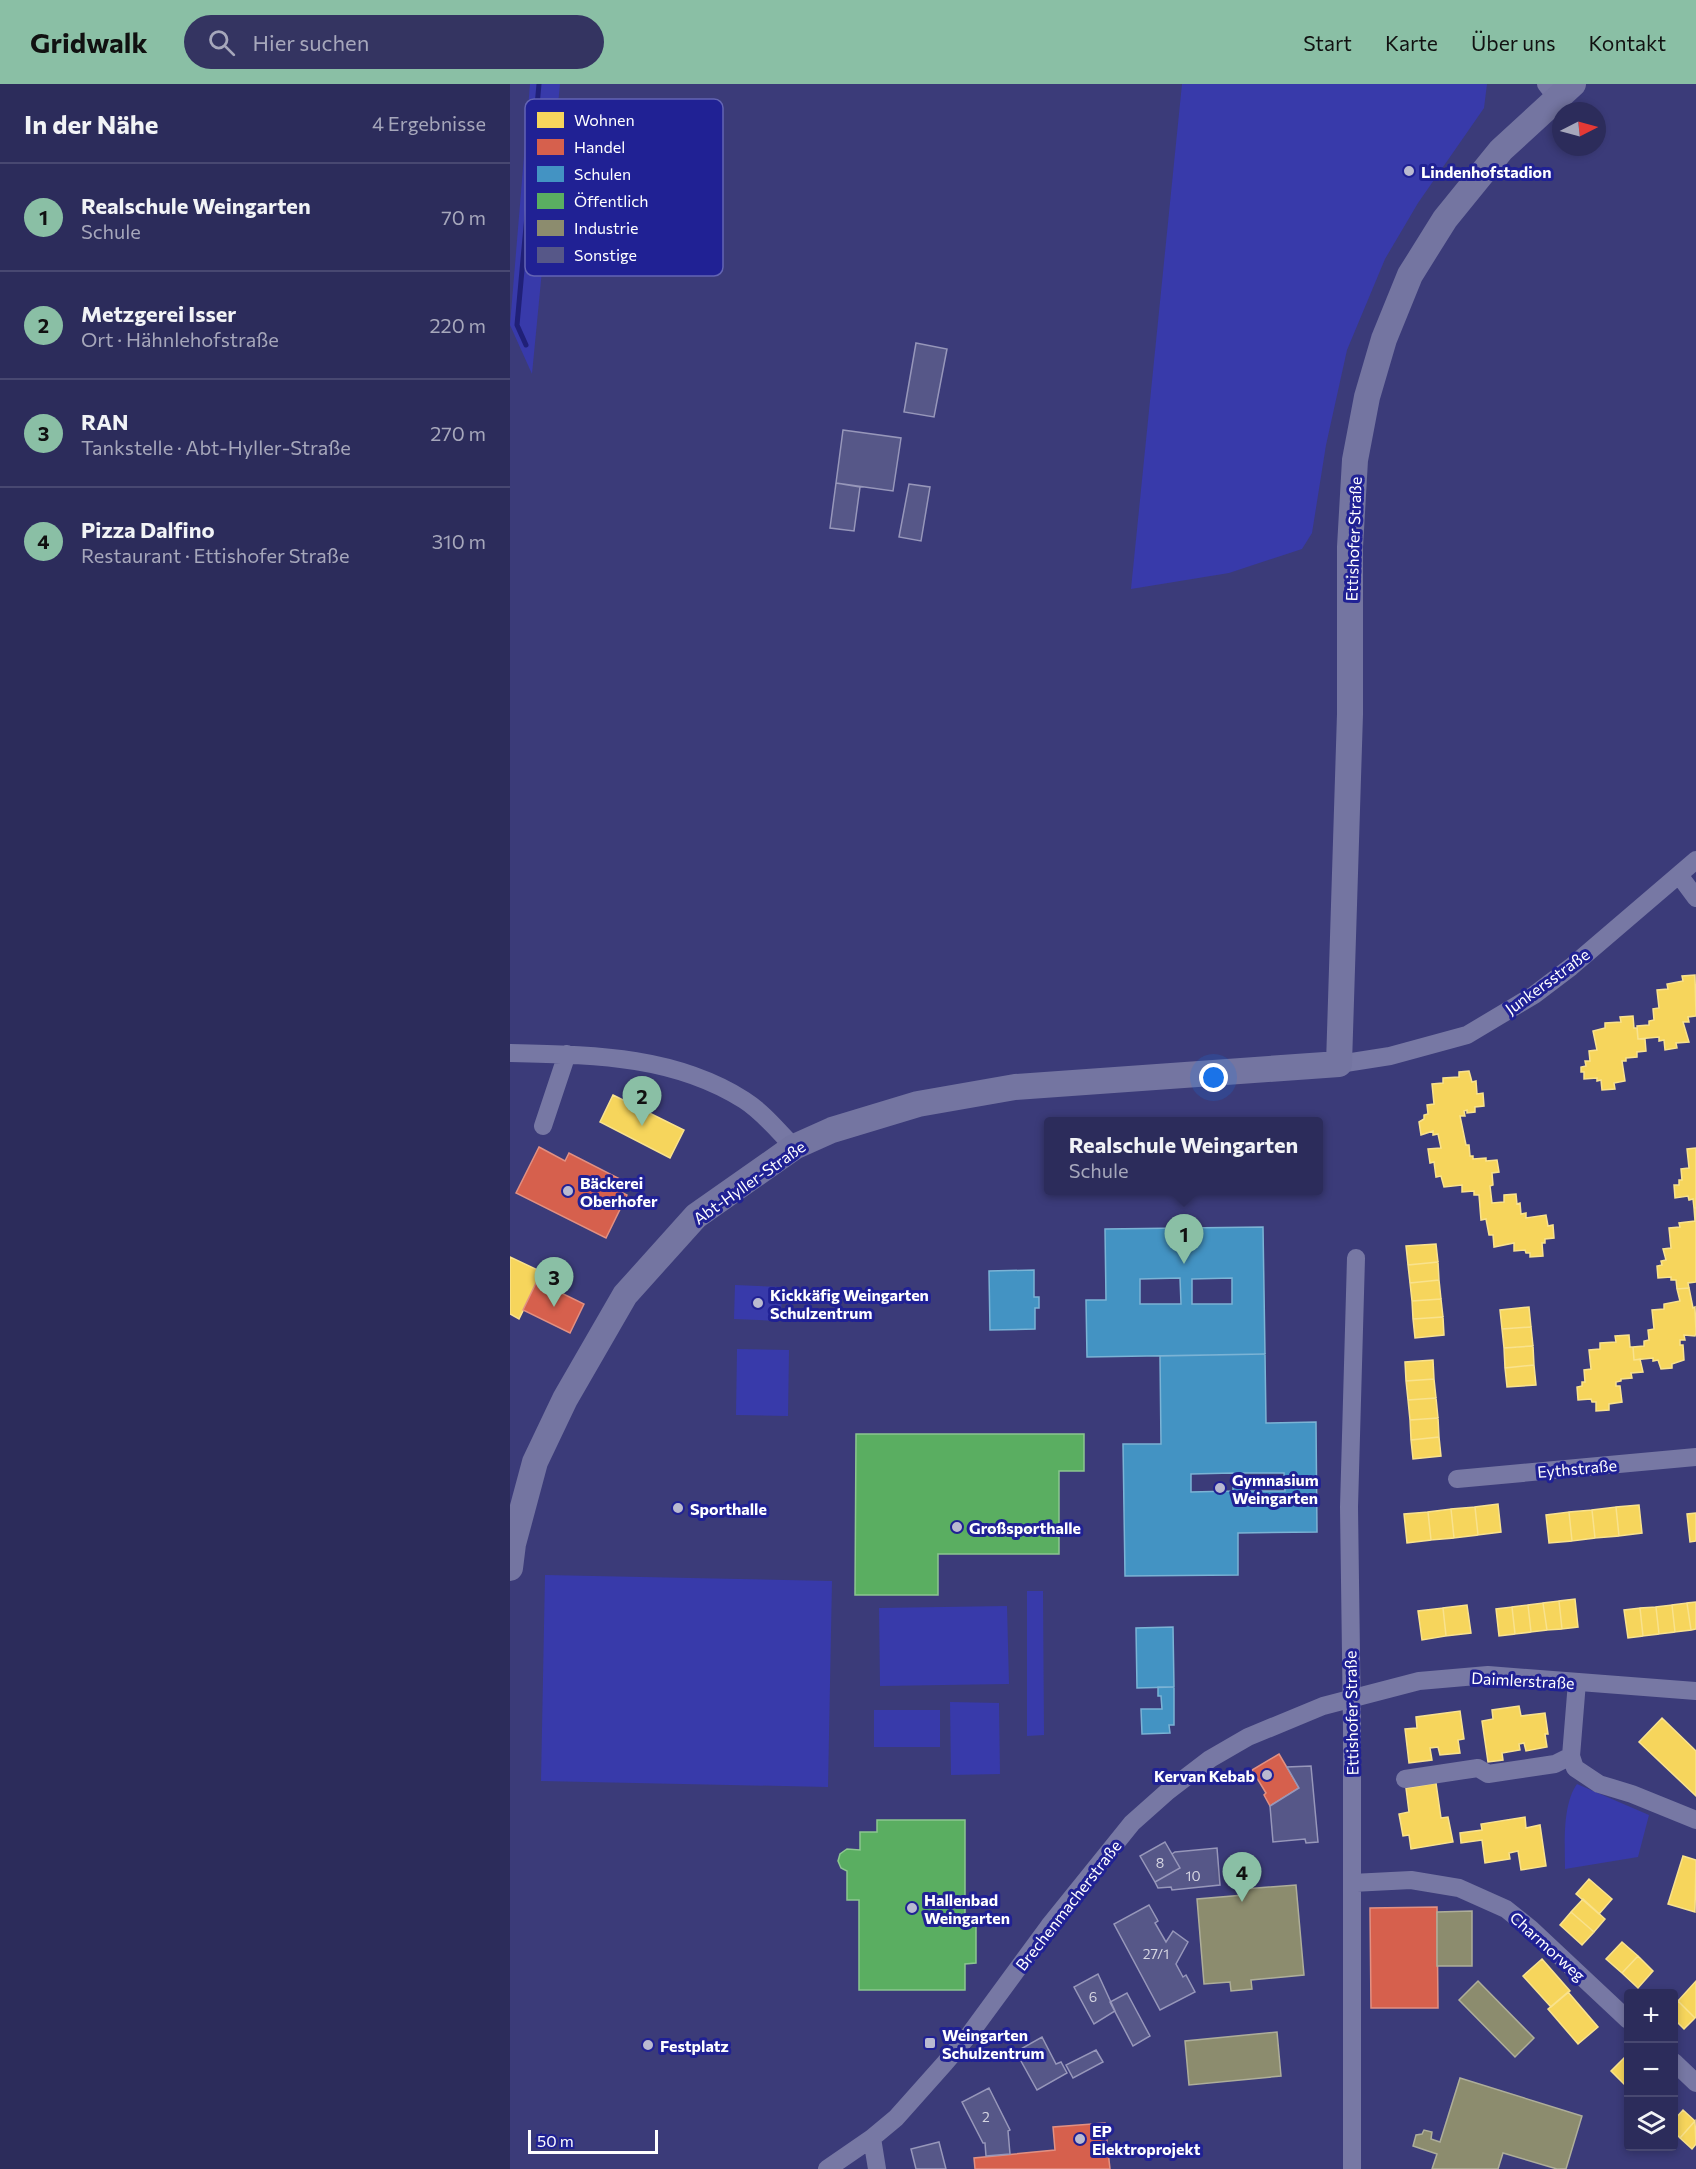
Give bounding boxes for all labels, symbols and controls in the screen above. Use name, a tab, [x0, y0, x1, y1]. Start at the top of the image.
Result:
search box	[184, 15, 604, 69]
text: Gridwalk	[30, 25, 148, 59]
icon: search	[205, 26, 238, 59]
text: Hier suchen	[253, 29, 369, 56]
text: Start	[1303, 30, 1352, 55]
text: Karte	[1385, 30, 1438, 55]
text: Über uns	[1471, 30, 1555, 55]
text: Kontakt	[1588, 30, 1666, 55]
legend	[525, 99, 723, 276]
north arrow	[1552, 102, 1606, 156]
text: In der Nähe	[24, 108, 159, 139]
text: Wohnen	[574, 110, 635, 129]
text: 4 Ergebnisse	[372, 111, 486, 135]
text: Handel	[574, 137, 625, 156]
place label: Lindenhofstadion	[1421, 162, 1551, 181]
text: Schulen	[574, 164, 631, 183]
marker: Lindenhofstadion	[1402, 164, 1416, 178]
text: Öffentlich	[574, 191, 648, 210]
text: Realschule Weingarten	[81, 192, 311, 219]
text: 1	[39, 205, 48, 229]
text: 70 m	[441, 205, 486, 229]
text: Industrie	[574, 218, 639, 237]
text: Schule	[81, 219, 141, 243]
text: Sonstige	[574, 245, 637, 264]
text: Metzgerei Isser	[81, 300, 236, 327]
text: 2	[38, 313, 49, 337]
text: 220 m	[430, 313, 486, 337]
text: Ort · Hähnlehofstraße	[81, 327, 279, 351]
text: RAN	[81, 408, 129, 435]
text: 3	[38, 421, 49, 445]
text: 270 m	[430, 421, 486, 445]
text: Tankstelle · Abt-Hyller-Straße	[81, 435, 351, 459]
street label: Ettishofer Straße	[1341, 476, 1365, 602]
text: Pizza Dalfino	[81, 516, 215, 543]
text: 4	[37, 529, 50, 553]
text: 310 m	[432, 529, 486, 553]
text: Restaurant · Ettishofer Straße	[81, 543, 349, 567]
street label: Junkersstraße	[1501, 944, 1593, 1018]
your location	[1199, 1063, 1228, 1092]
pin: 2	[622, 1076, 662, 1126]
popup	[1044, 1117, 1323, 1195]
text: Realschule Weingarten	[1069, 1131, 1298, 1158]
street label: Abt-Hyller-Straße	[689, 1136, 809, 1228]
text: Schule	[1069, 1158, 1129, 1182]
place label: Bäckerei Oberhofer	[580, 1173, 658, 1210]
marker: Bäckerei Oberhofer	[561, 1184, 575, 1198]
pin: 1	[1164, 1214, 1204, 1264]
pin: 3	[534, 1258, 573, 1307]
place label: Kickkäfig Weingarten Schulzentrum	[770, 1285, 929, 1322]
marker: Kickkäfig Weingarten Schulzentrum	[751, 1296, 765, 1310]
street label: Eythstraße	[1536, 1455, 1618, 1481]
place label: Gymnasium Weingarten	[1232, 1470, 1319, 1507]
marker: Gymnasium Weingarten	[1213, 1481, 1227, 1495]
place label: Sporthalle	[690, 1499, 767, 1518]
marker: Sporthalle	[671, 1501, 685, 1515]
place label: Großsporthalle	[969, 1518, 1081, 1537]
marker: Großsporthalle	[950, 1520, 964, 1534]
street label: Ettishofer Straße	[1340, 1650, 1362, 1776]
street label: Daimlerstraße	[1471, 1668, 1575, 1692]
place label: Kervan Kebab	[1154, 1766, 1255, 1785]
marker: Kervan Kebab	[1260, 1768, 1274, 1782]
street label: Brechenmacherstraße	[1011, 1836, 1125, 1974]
pin: 4	[1222, 1852, 1262, 1902]
house number: 8	[1156, 1854, 1164, 1871]
house number: 10	[1185, 1867, 1201, 1884]
place label: Hallenbad Weingarten	[924, 1890, 1010, 1927]
marker: Hallenbad Weingarten	[905, 1901, 919, 1915]
street label: Charmorweg	[1507, 1907, 1590, 1985]
house number: 27/1	[1143, 1945, 1169, 1962]
house number: 6	[1089, 1988, 1097, 2005]
map controls	[1624, 1989, 1678, 2151]
button: +	[1624, 1989, 1678, 2043]
place label: Weingarten Schulzentrum	[942, 2025, 1044, 2062]
place label: Festplatz	[660, 2036, 729, 2055]
marker: Weingarten Schulzentrum	[923, 2036, 937, 2050]
marker: Festplatz	[641, 2038, 655, 2052]
button: −	[1624, 2043, 1678, 2097]
button: layers	[1624, 2097, 1678, 2151]
house number: 2	[982, 2108, 990, 2125]
place label: EP Elektroprojekt	[1092, 2121, 1201, 2158]
scale bar	[528, 2127, 658, 2154]
text: 50 m	[537, 2131, 574, 2150]
marker: EP Elektroprojekt	[1073, 2132, 1087, 2146]

